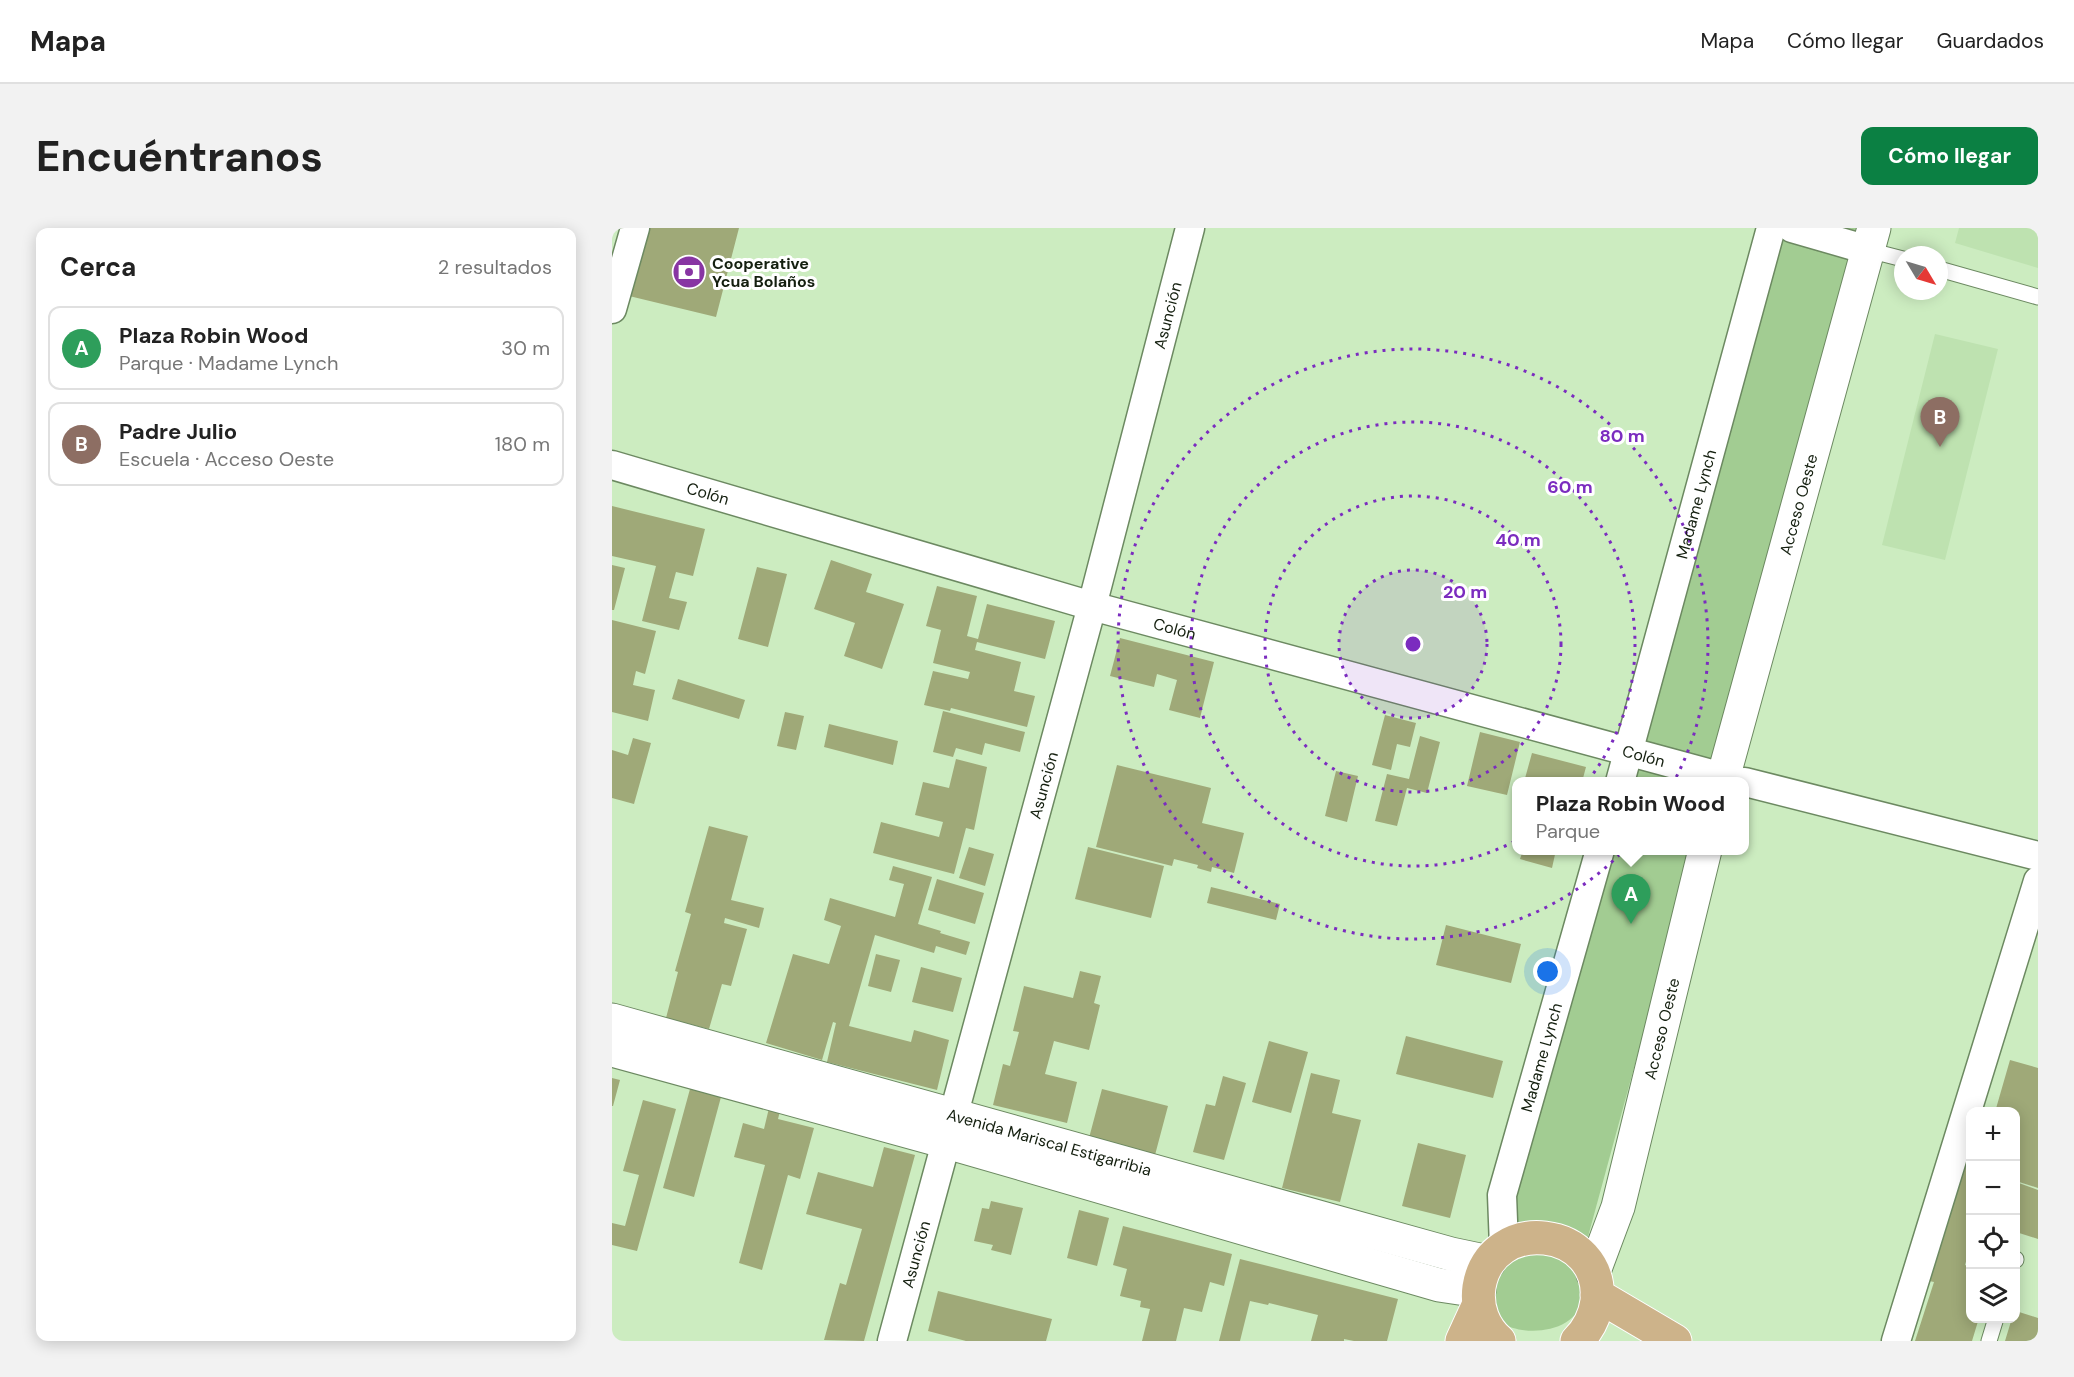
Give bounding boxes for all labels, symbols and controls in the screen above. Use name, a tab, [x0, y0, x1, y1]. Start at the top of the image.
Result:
text: Mapa	[30, 23, 106, 60]
text: Mapa	[1700, 27, 1754, 55]
text: Cómo llegar	[1787, 27, 1904, 55]
text: Guardados	[1937, 27, 2044, 55]
button: Cómo llegar	[1861, 127, 2038, 185]
text: Encuéntranos	[36, 129, 323, 184]
north arrow	[1894, 246, 1948, 300]
text: Cerca	[60, 250, 136, 284]
place label: Cooperative Ycua Bolaños	[712, 253, 815, 292]
text: 2 resultados	[438, 254, 552, 280]
bank icon: Cooperative Ycua Bolaños	[671, 254, 707, 290]
street label: Asunción	[1149, 280, 1187, 351]
text: Plaza Robin Wood	[119, 321, 308, 350]
text: A	[74, 335, 89, 361]
text: 30 m	[501, 335, 550, 361]
text: Parque · Madame Lynch	[119, 350, 338, 376]
pin: B	[1920, 398, 1960, 447]
text: Padre Julio	[119, 417, 237, 446]
text: 80 m	[1599, 424, 1645, 448]
text: B	[75, 431, 88, 457]
text: 180 m	[495, 431, 550, 457]
text: Escuela · Acceso Oeste	[119, 446, 334, 472]
street label: Madame Lynch	[1671, 447, 1721, 561]
street label: Acceso Oeste	[1775, 452, 1823, 557]
text: 60 m	[1547, 475, 1593, 499]
street label: Colón	[684, 477, 732, 510]
text: 40 m	[1495, 528, 1541, 552]
text: 20 m	[1443, 580, 1487, 604]
street label: Colón	[1151, 613, 1198, 645]
centre of rings	[1403, 634, 1423, 654]
street label: Colón	[1620, 740, 1667, 772]
street label: Asunción	[1025, 749, 1063, 821]
popup	[1512, 777, 1749, 855]
text: Plaza Robin Wood	[1536, 789, 1725, 818]
text: Parque	[1536, 818, 1600, 844]
pin: A	[1612, 874, 1650, 924]
your location	[1533, 957, 1562, 986]
street label: Acceso Oeste	[1639, 976, 1684, 1082]
street label: Madame Lynch	[1516, 1001, 1567, 1115]
street label: Avenida Mariscal Estigarribia	[944, 1104, 1154, 1181]
map controls	[1966, 1107, 2020, 1323]
button: +	[1966, 1107, 2020, 1161]
button: −	[1966, 1161, 2020, 1215]
button: locate	[1966, 1215, 2020, 1269]
street label: Asunción	[897, 1218, 935, 1290]
button: layers	[1966, 1269, 2020, 1323]

